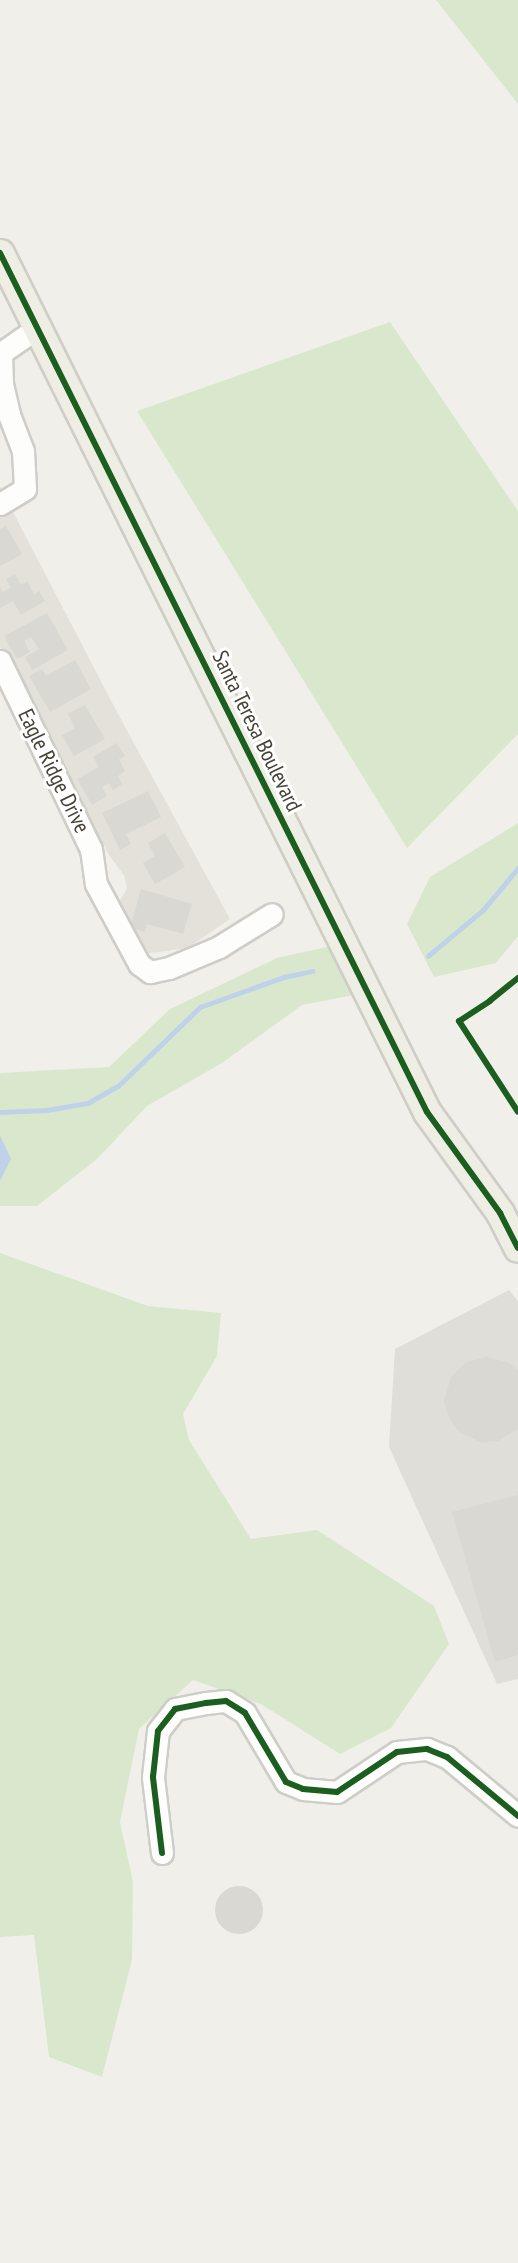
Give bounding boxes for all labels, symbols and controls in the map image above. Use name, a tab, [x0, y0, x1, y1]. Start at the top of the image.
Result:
street label: Santa Teresa Boulevard	[207, 646, 307, 816]
street label: Eagle Ridge Drive	[13, 705, 95, 837]

